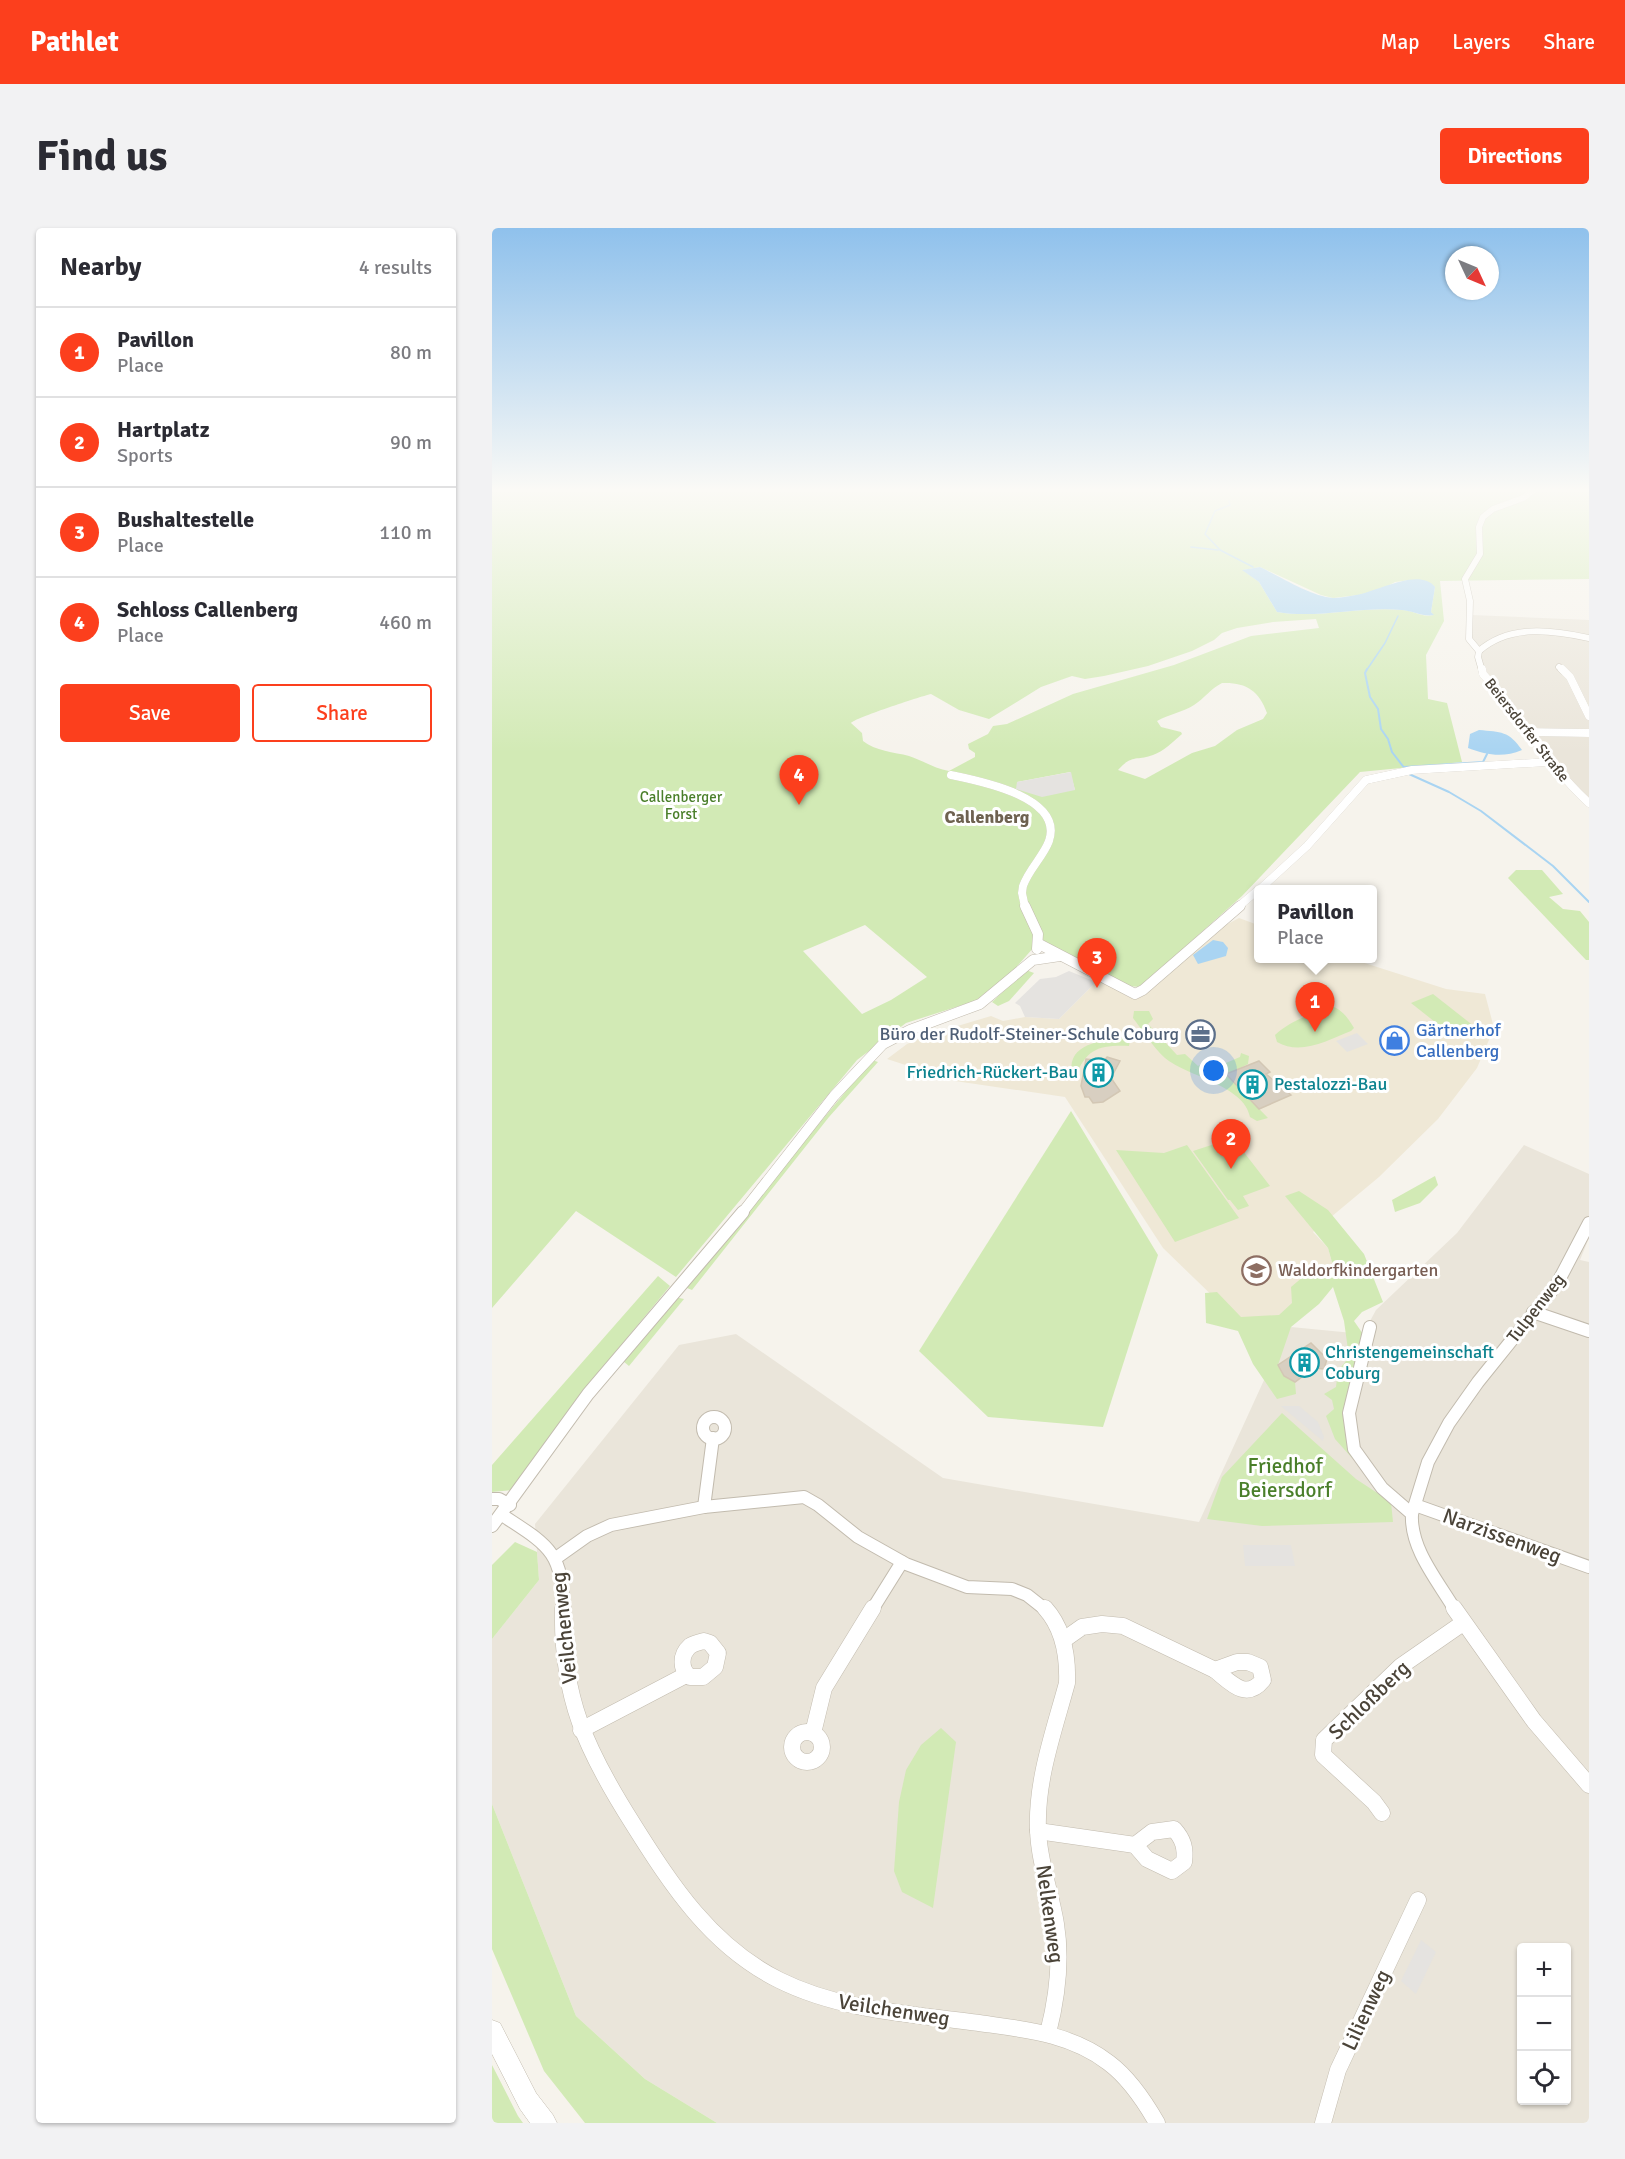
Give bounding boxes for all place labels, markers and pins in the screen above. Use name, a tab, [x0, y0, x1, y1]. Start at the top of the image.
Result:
pin: 4	[780, 756, 818, 805]
pin: 3	[1078, 938, 1116, 988]
pin: 1	[1296, 982, 1334, 1032]
office icon: Büro der Rudolf-Steiner-Schule Coburg	[1184, 1018, 1216, 1050]
place label: Gärtnerhof Callenberg	[1416, 1019, 1501, 1062]
place label: Büro der Rudolf-Steiner-Schule Coburg	[879, 1023, 1179, 1045]
shop icon: Gärtnerhof Callenberg	[1379, 1024, 1411, 1056]
building icon: Friedrich-Rückert-Bau	[1083, 1056, 1115, 1088]
place label: Friedrich-Rückert-Bau	[906, 1061, 1078, 1083]
building icon: Pestalozzi-Bau	[1237, 1068, 1269, 1100]
place label: Pestalozzi-Bau	[1274, 1073, 1387, 1095]
pin: 2	[1212, 1120, 1250, 1169]
school or university icon: Waldorfkindergarten	[1241, 1254, 1273, 1286]
place label: Waldorfkindergarten	[1278, 1259, 1438, 1281]
place label: Christengemeinschaft Coburg	[1325, 1341, 1494, 1384]
building icon: Christengemeinschaft Coburg	[1288, 1346, 1320, 1378]

